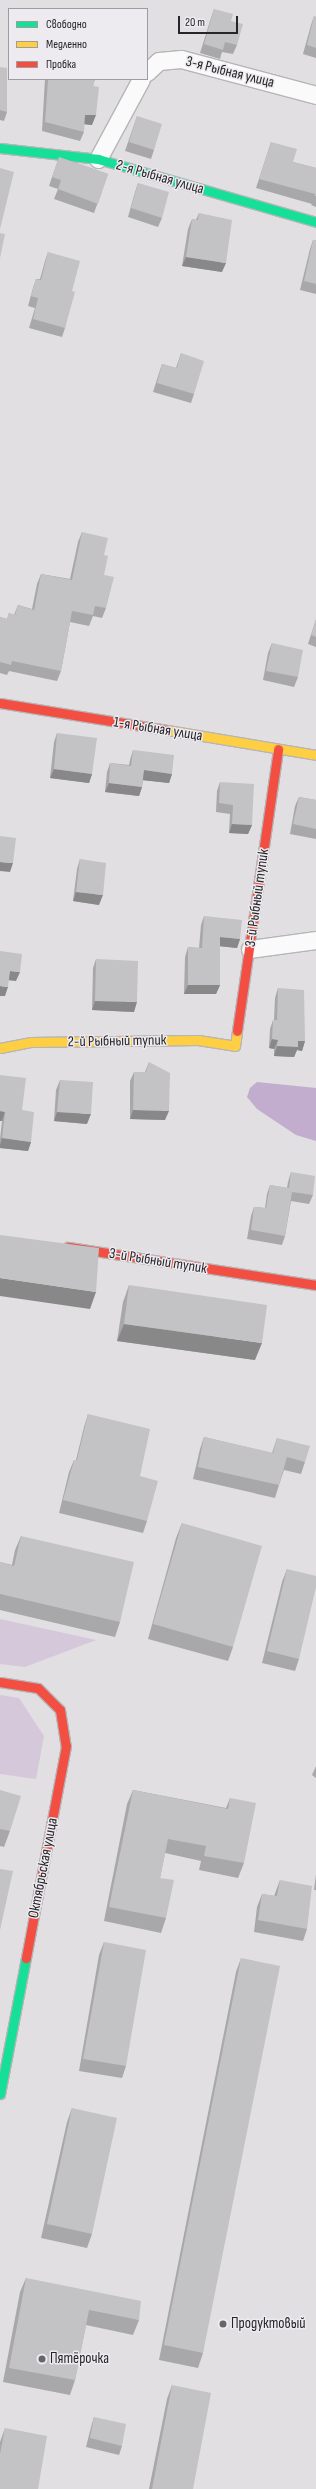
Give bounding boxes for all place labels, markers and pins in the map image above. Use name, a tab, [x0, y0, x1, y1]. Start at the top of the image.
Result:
place label: Продуктовый	[231, 2315, 306, 2333]
marker: Продуктовый	[218, 2319, 228, 2329]
place label: Пятёрочка	[50, 2350, 109, 2368]
marker: Пятёрочка	[37, 2354, 47, 2364]

